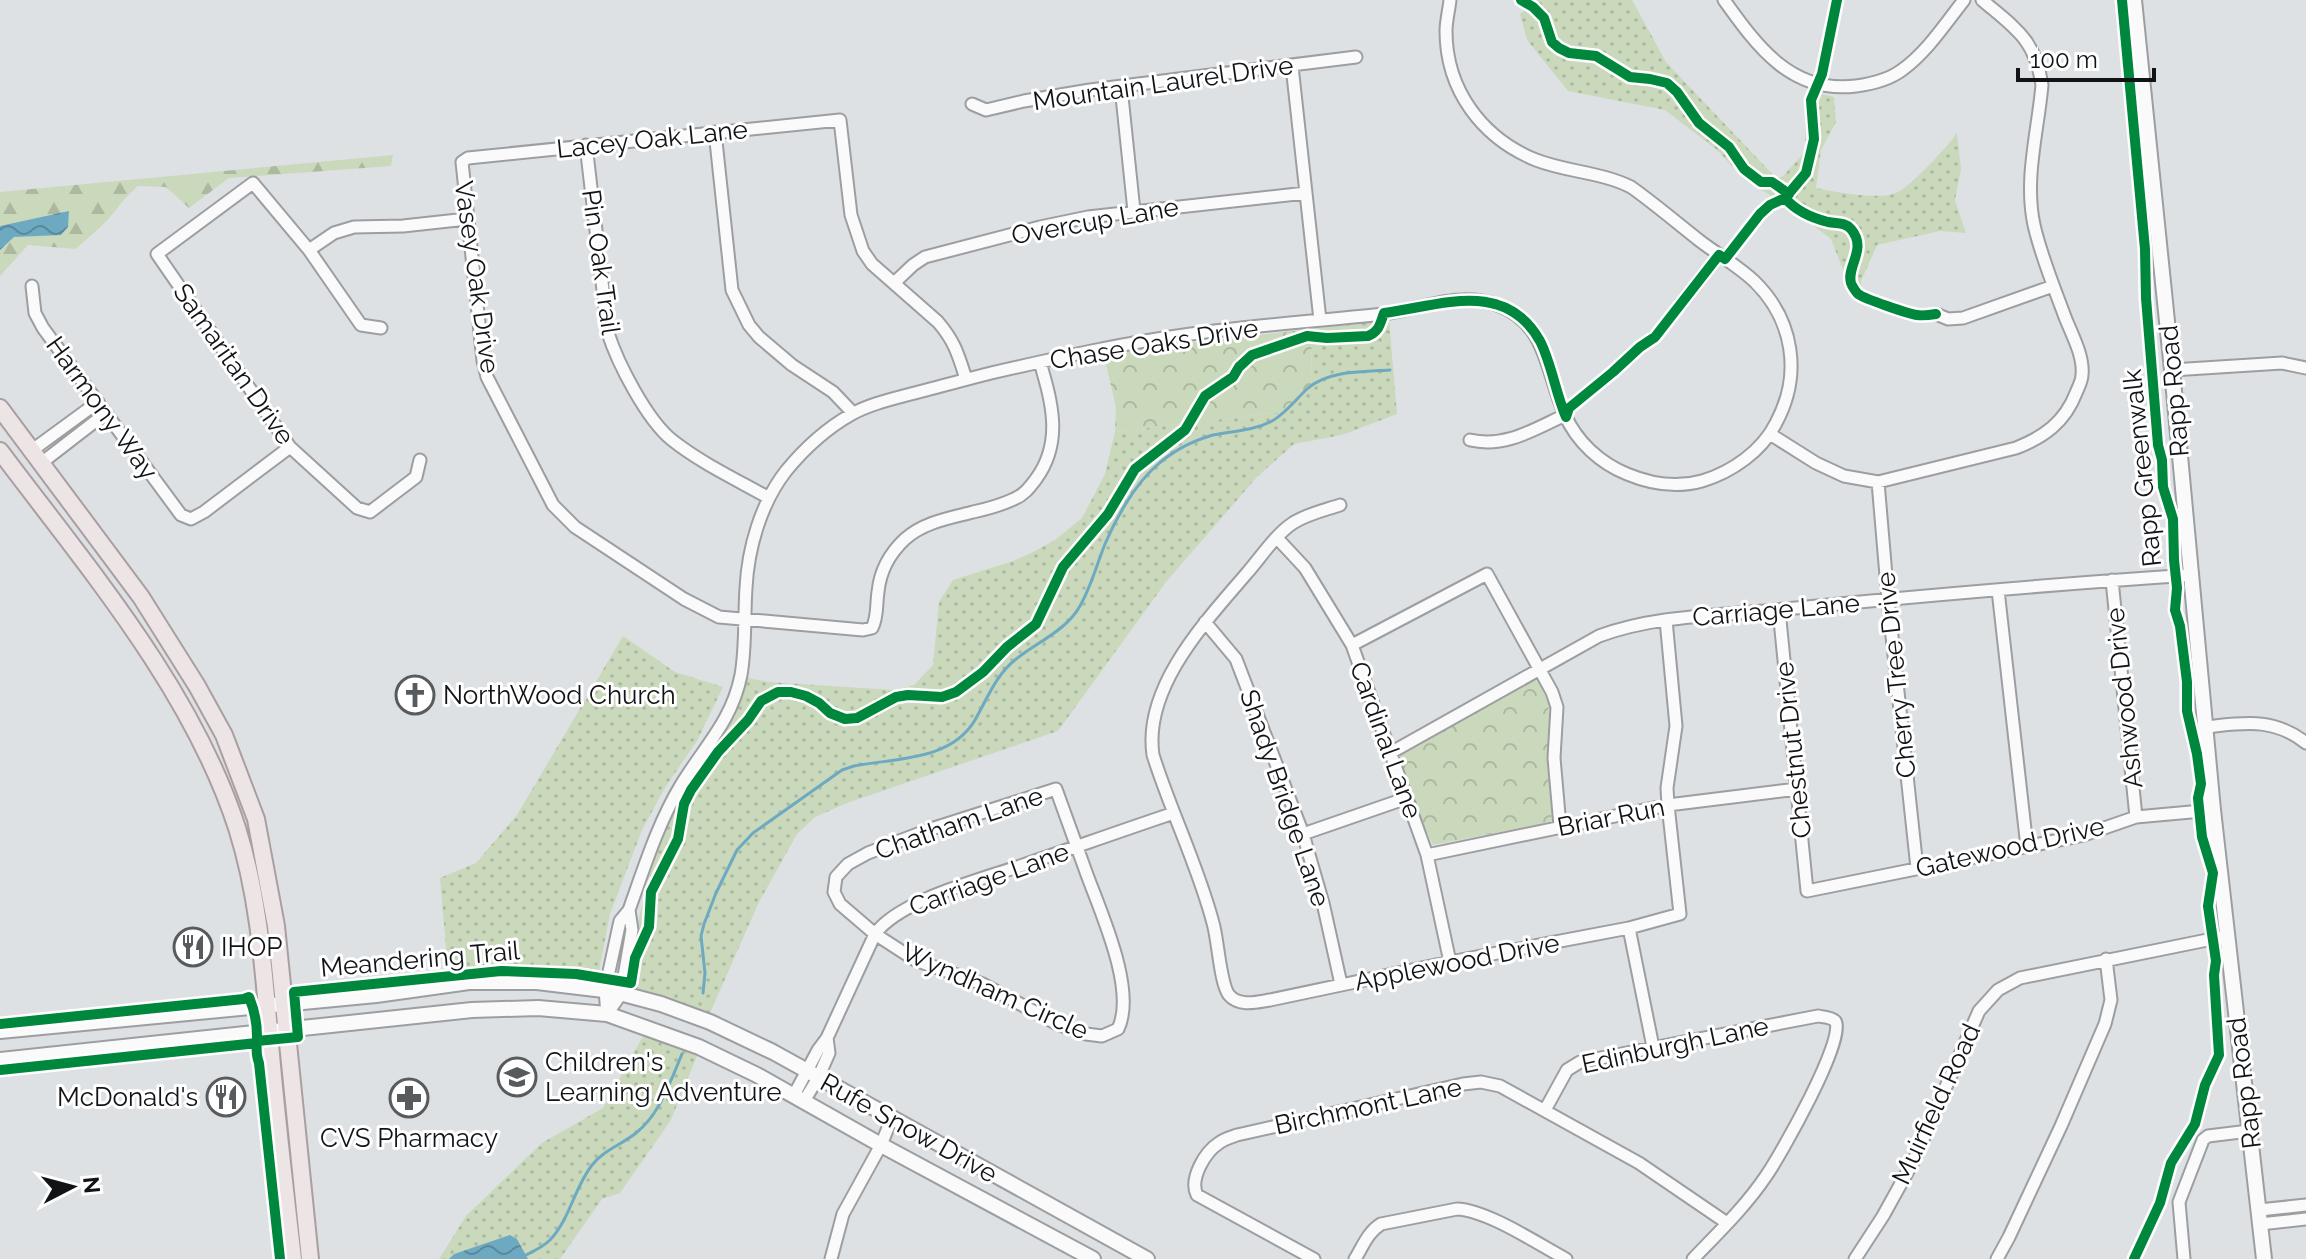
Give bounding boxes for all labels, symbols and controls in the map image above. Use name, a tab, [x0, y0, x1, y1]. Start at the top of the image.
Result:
scale bar	[2018, 32, 2154, 82]
text: 100 m	[2030, 45, 2098, 74]
street label: Mountain Laurel Drive	[1031, 50, 1295, 116]
street label: Lacey Oak Lane	[555, 114, 749, 164]
street label: Vasey Oak Drive	[449, 179, 505, 375]
street label: Pin Oak Trail	[576, 187, 626, 337]
street label: Overcup Lane	[1009, 192, 1181, 250]
street label: Samaritan Drive	[167, 278, 301, 450]
street label: Chase Oaks Drive	[1048, 313, 1260, 375]
street label: Rapp Road	[2153, 324, 2195, 458]
street label: Harmony Way	[40, 331, 164, 485]
street label: Rapp Greenwalk	[2117, 368, 2167, 568]
street label: Cherry Tree Drive	[1870, 570, 1922, 780]
street label: Carriage Lane	[1691, 588, 1861, 632]
street label: Ashwood Drive	[2100, 606, 2148, 790]
street label: Cardinal Lane	[1344, 658, 1428, 822]
street label: Chestnut Drive	[1769, 660, 1817, 840]
church icon: NorthWood Church	[394, 674, 436, 716]
place label: NorthWood Church	[443, 680, 676, 710]
street label: Shady Bridge Lane	[1234, 686, 1336, 910]
street label: Chatham Lane	[871, 780, 1047, 866]
street label: Briar Run	[1555, 792, 1667, 842]
street label: Gatewood Drive	[1913, 811, 2107, 883]
street label: Carriage Lane	[905, 836, 1073, 922]
restaurant icon: IHOP	[172, 926, 214, 968]
street label: Applewood Drive	[1352, 927, 1562, 997]
place label: IHOP	[221, 932, 282, 962]
street label: Meandering Trail	[319, 935, 522, 983]
street label: Wyndham Circle	[897, 936, 1093, 1046]
street label: Edinburgh Lane	[1579, 1011, 1771, 1079]
street label: Rapp Road	[2221, 1016, 2267, 1150]
street label: Muirfield Road	[1886, 1019, 1986, 1189]
place label: Children's Learning Adventure	[545, 1047, 781, 1107]
school or university icon: Children's Learning Adventure	[496, 1056, 538, 1098]
street label: Rufe Snow Drive	[815, 1067, 1003, 1189]
street label: Birchmont Lane	[1272, 1072, 1464, 1140]
restaurant icon: McDonald's	[205, 1076, 247, 1118]
pharmacy icon: CVS Pharmacy	[388, 1077, 430, 1119]
place label: McDonald's	[57, 1082, 198, 1112]
place label: CVS Pharmacy	[320, 1123, 498, 1153]
north arrow	[32, 1147, 112, 1227]
text: N	[78, 1175, 106, 1195]

